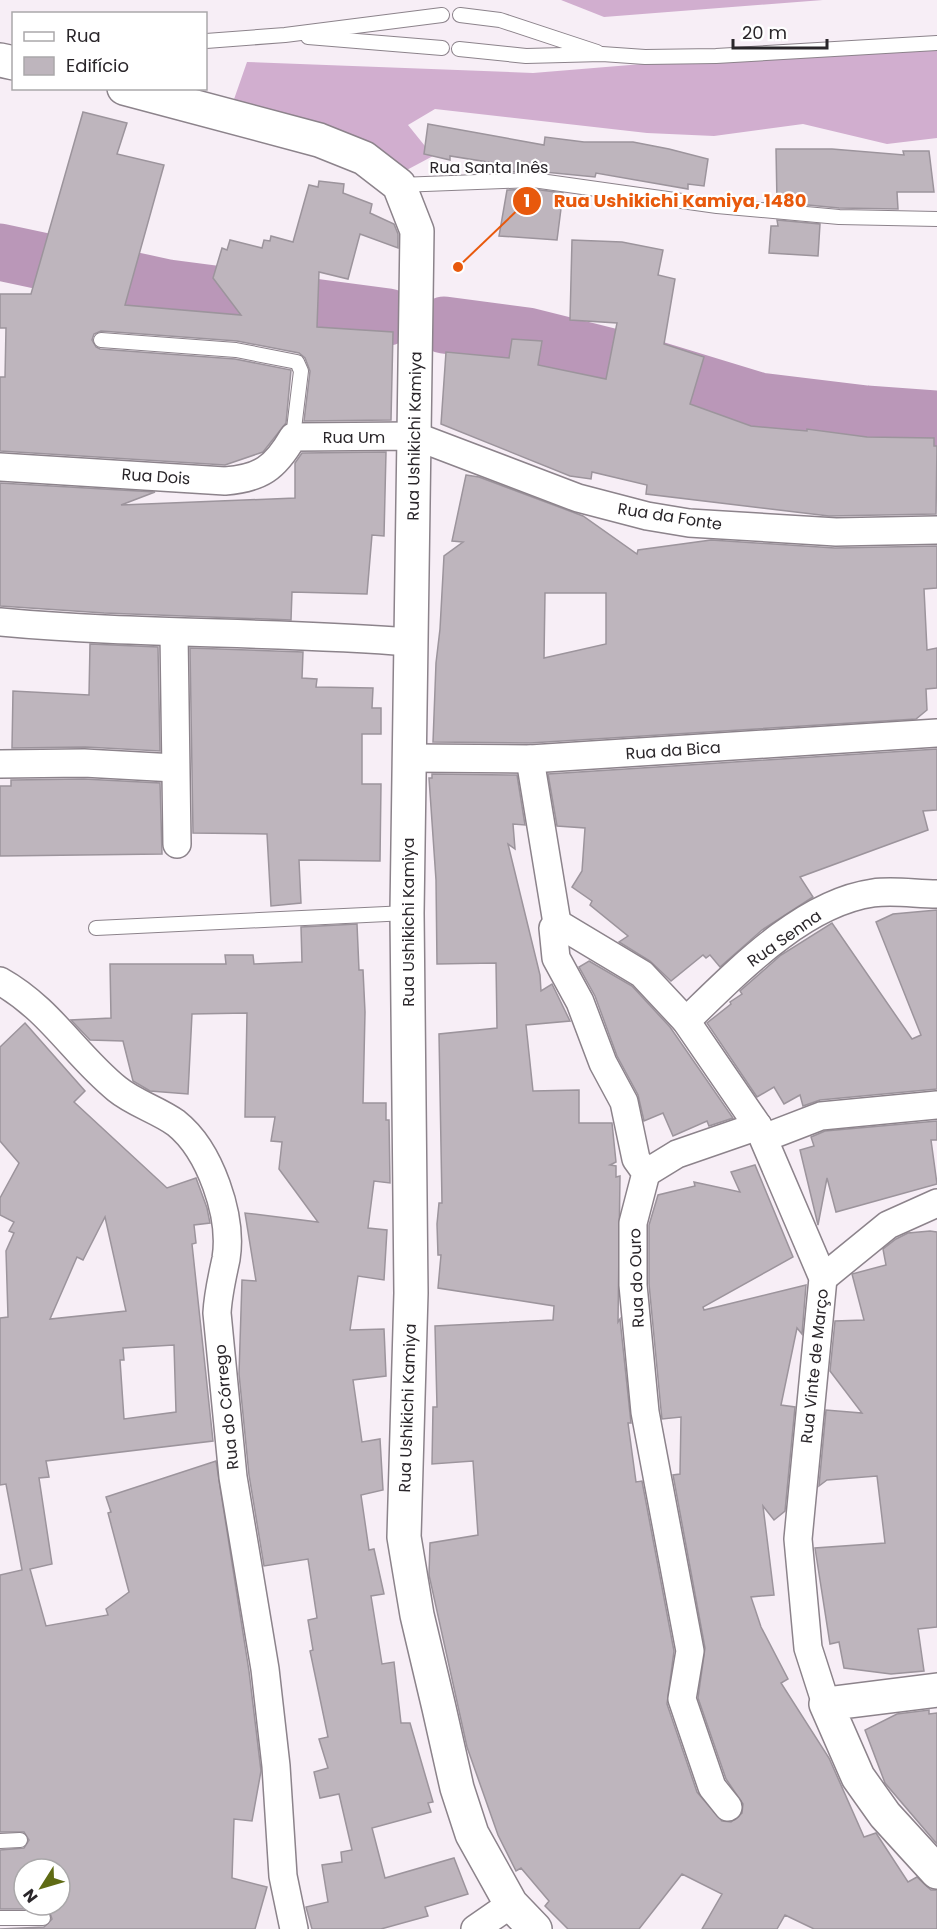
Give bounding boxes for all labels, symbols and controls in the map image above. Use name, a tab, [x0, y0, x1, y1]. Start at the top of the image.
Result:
legend	[12, 12, 207, 90]
scale bar	[733, 12, 828, 50]
text: 20 m	[742, 20, 787, 45]
text: Rua	[66, 23, 101, 48]
text: Edifício	[66, 53, 129, 78]
street label: Rua Santa Inês	[430, 156, 548, 179]
callout: Rua Ushikichi Kamiya, 1480	[512, 183, 819, 219]
text: 1	[524, 188, 530, 213]
text: Rua Ushikichi Kamiya, 1480	[554, 188, 806, 213]
street label: Rua Ushikichi Kamiya	[402, 351, 427, 521]
street label: Rua Um	[323, 426, 385, 449]
street label: Rua Dois	[121, 463, 191, 490]
street label: Rua da Fonte	[616, 497, 724, 536]
street label: Rua da Bica	[625, 736, 721, 765]
street label: Rua Ushikichi Kamiya	[397, 837, 420, 1007]
street label: Rua Senna	[743, 904, 826, 972]
street label: Rua do Ouro	[623, 1228, 650, 1328]
street label: Rua Vinte de Março	[795, 1287, 834, 1445]
street label: Rua Ushikichi Kamiya	[393, 1323, 422, 1493]
street label: Rua do Córrego	[208, 1343, 245, 1471]
north arrow	[12, 1857, 72, 1917]
text: N	[18, 1884, 43, 1907]

